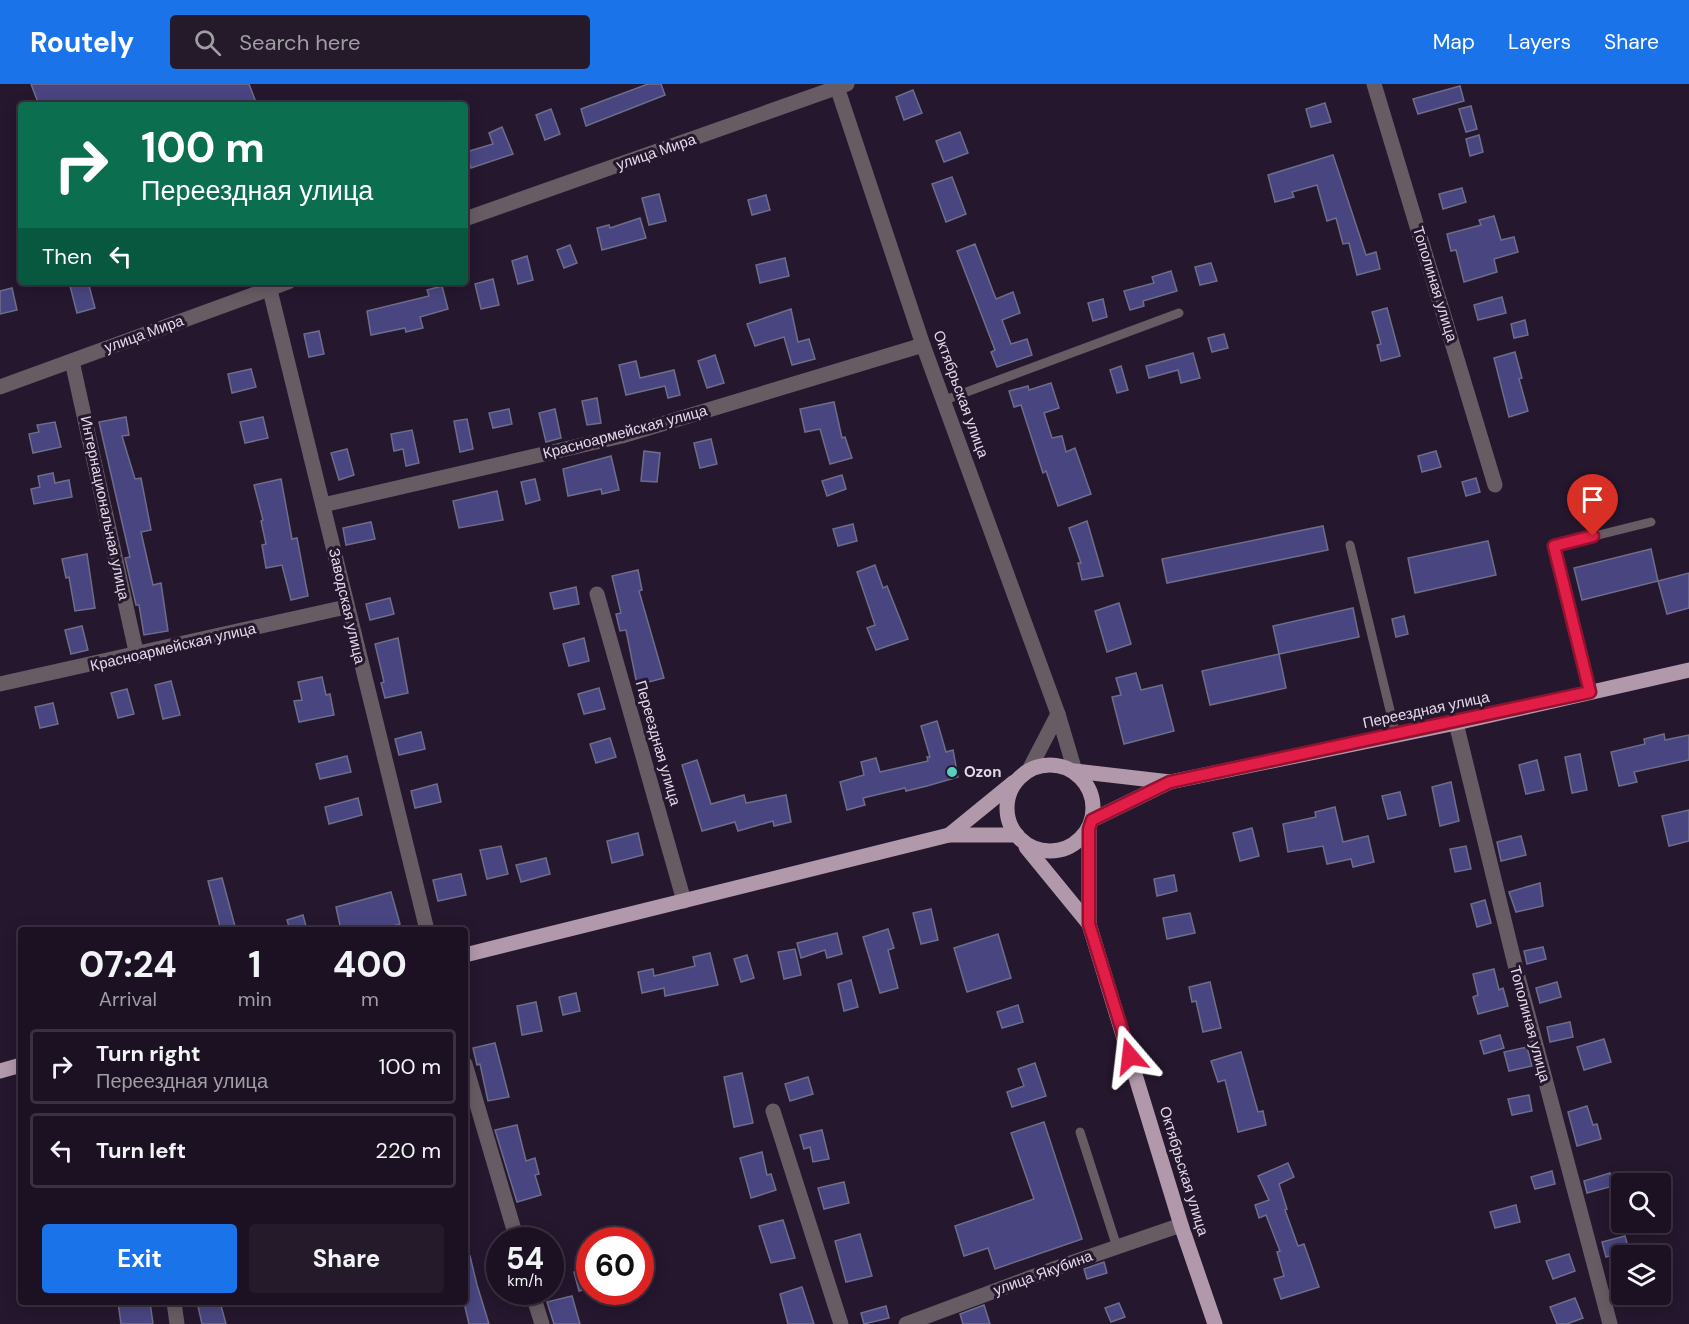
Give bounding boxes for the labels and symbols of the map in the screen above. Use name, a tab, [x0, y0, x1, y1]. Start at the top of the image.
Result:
street label: улица Мира	[614, 129, 699, 175]
street label: Тополиная улица	[1408, 224, 1462, 345]
street label: улица Мира	[102, 310, 187, 358]
street label: Октябрьская улица	[929, 328, 994, 461]
street label: Красноармейская улица	[541, 400, 710, 464]
street label: Интернациональная улица	[76, 414, 134, 602]
pin	[1567, 474, 1618, 536]
street label: Заводская улица	[324, 546, 370, 666]
street label: Красноармейская улица	[88, 618, 258, 676]
street label: Переездная улица	[631, 678, 686, 808]
street label: Переездная улица	[1361, 687, 1492, 733]
place label: Ozon	[964, 762, 1002, 782]
marker: Ozon	[945, 765, 959, 779]
street label: Тополиная улица	[1505, 964, 1555, 1085]
position arrow	[1098, 1024, 1162, 1088]
street label: Октябрьская улица	[1155, 1104, 1213, 1239]
speed limit sign: 60	[576, 1227, 654, 1305]
street label: улица Якубина	[991, 1246, 1096, 1300]

